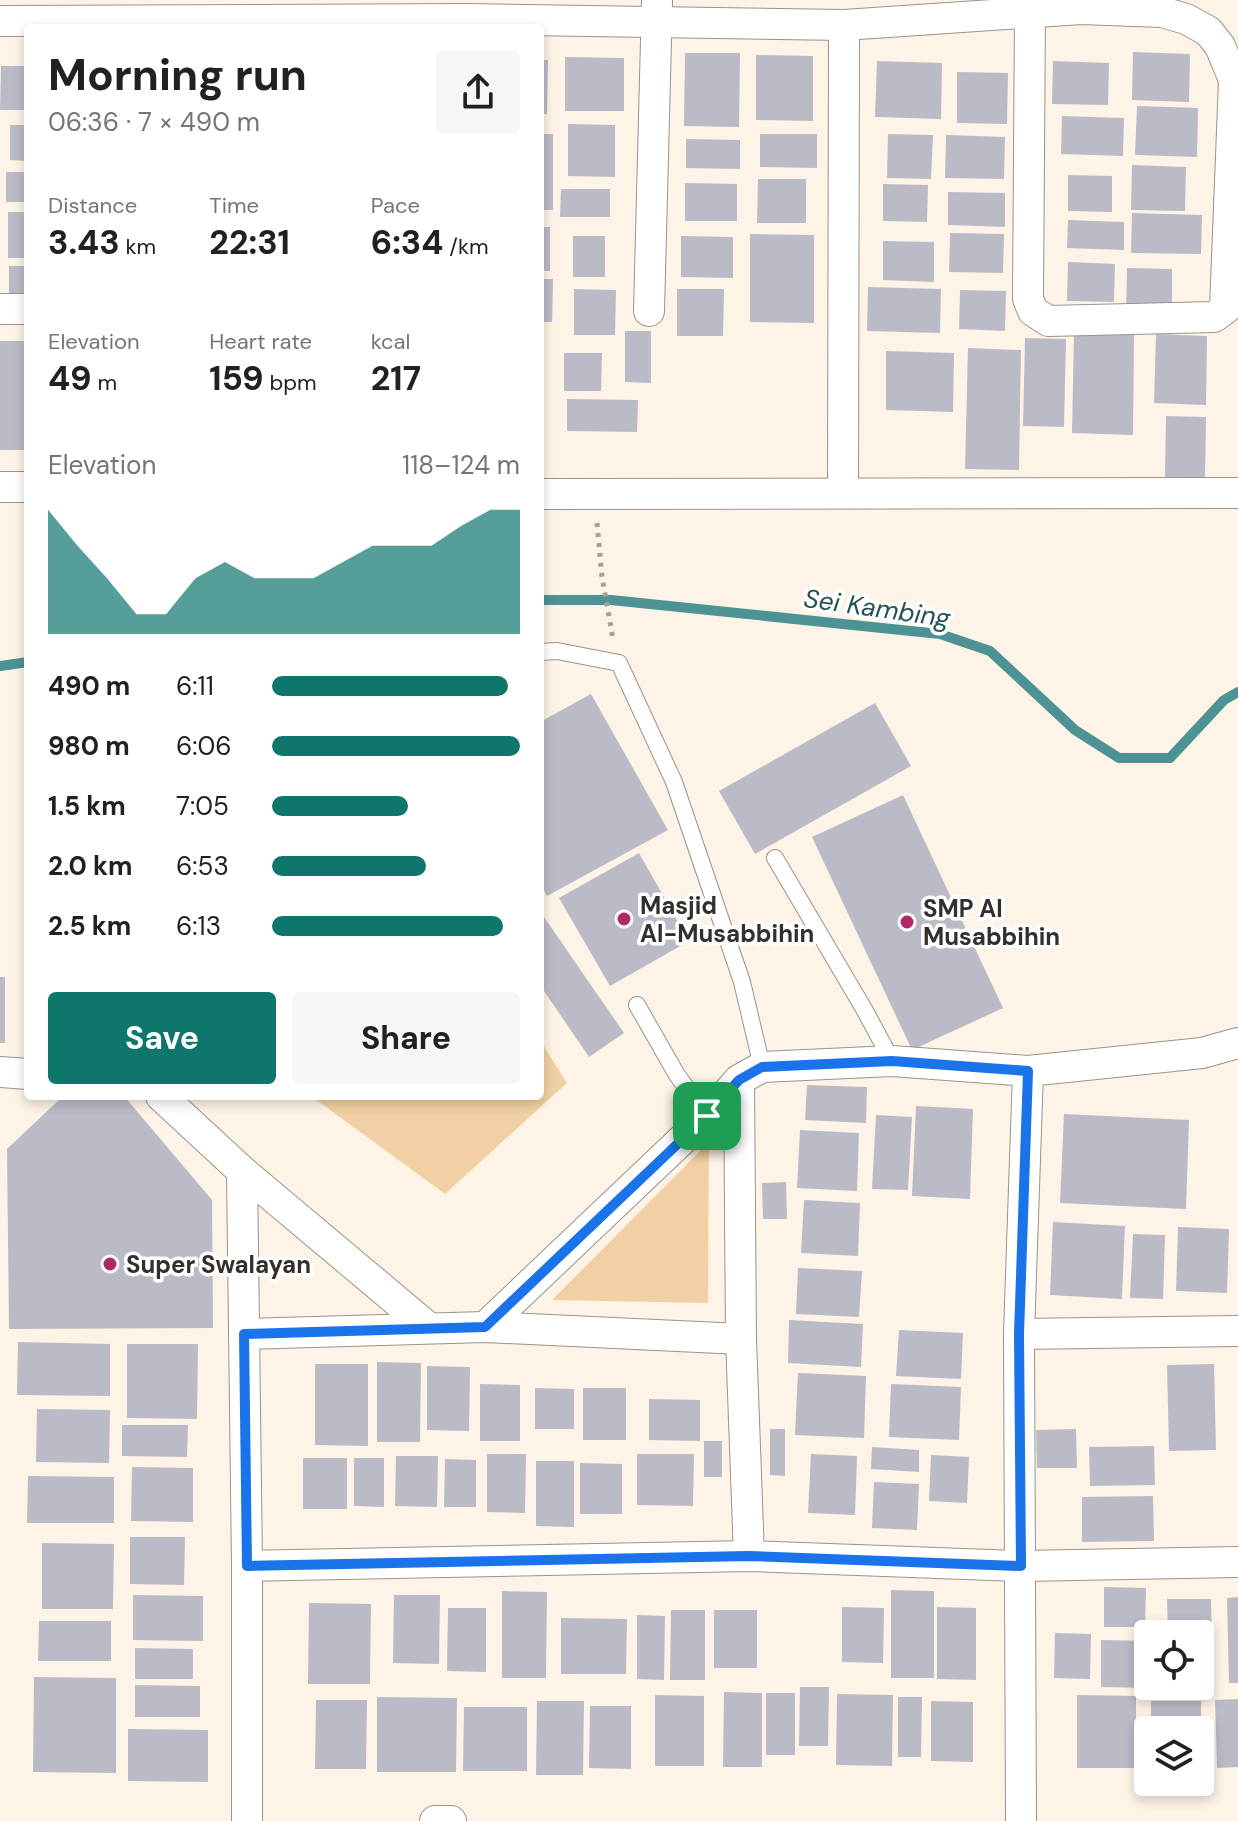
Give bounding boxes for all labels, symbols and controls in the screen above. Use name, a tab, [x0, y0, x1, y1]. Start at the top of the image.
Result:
text: Morning run	[48, 46, 307, 104]
button: share	[436, 50, 520, 134]
text: 06:36 · 7 × 490 m	[48, 105, 260, 139]
text: Distance	[48, 191, 137, 220]
text: Time	[209, 191, 259, 220]
text: Pace	[371, 191, 420, 220]
text: 3.43	[48, 220, 120, 265]
text: 22:31	[209, 220, 290, 265]
text: 6:34	[371, 220, 443, 265]
text: km	[120, 232, 156, 261]
text: /km	[443, 232, 489, 261]
text: Elevation	[48, 327, 140, 356]
text: Heart rate	[209, 327, 312, 356]
text: kcal	[371, 327, 410, 356]
text: 49	[48, 356, 92, 401]
text: 159	[209, 356, 264, 401]
text: 217	[371, 356, 421, 401]
text: m	[92, 368, 117, 397]
text: bpm	[264, 368, 317, 397]
text: Elevation	[48, 448, 156, 482]
text: 118–124 m	[402, 448, 520, 482]
water label: Sei Kambing	[802, 581, 953, 635]
text: 490 m	[48, 669, 130, 703]
text: 6:11	[176, 669, 214, 703]
text: 980 m	[48, 729, 130, 763]
text: 6:06	[176, 729, 232, 763]
text: 1.5 km	[48, 789, 126, 823]
text: 7:05	[176, 789, 229, 823]
text: 2.0 km	[48, 849, 132, 883]
text: 6:53	[176, 849, 229, 883]
place label: Masjid Al-Musabbihin	[640, 890, 814, 949]
place label: SMP Al Musabbihin	[923, 893, 1060, 952]
text: 2.5 km	[48, 909, 131, 943]
text: 6:13	[176, 909, 221, 943]
marker: Masjid Al-Musabbihin	[615, 910, 633, 928]
marker: SMP Al Musabbihin	[898, 913, 916, 931]
button: Save	[48, 992, 276, 1084]
button: Share	[292, 992, 520, 1084]
pin	[673, 1082, 741, 1150]
icon: arrive	[685, 1094, 729, 1138]
place label: Super Swalayan	[126, 1249, 311, 1280]
marker: Super Swalayan	[101, 1255, 119, 1273]
map controls	[1134, 1620, 1214, 1796]
button: locate	[1134, 1620, 1214, 1700]
button: layers	[1134, 1716, 1214, 1796]

